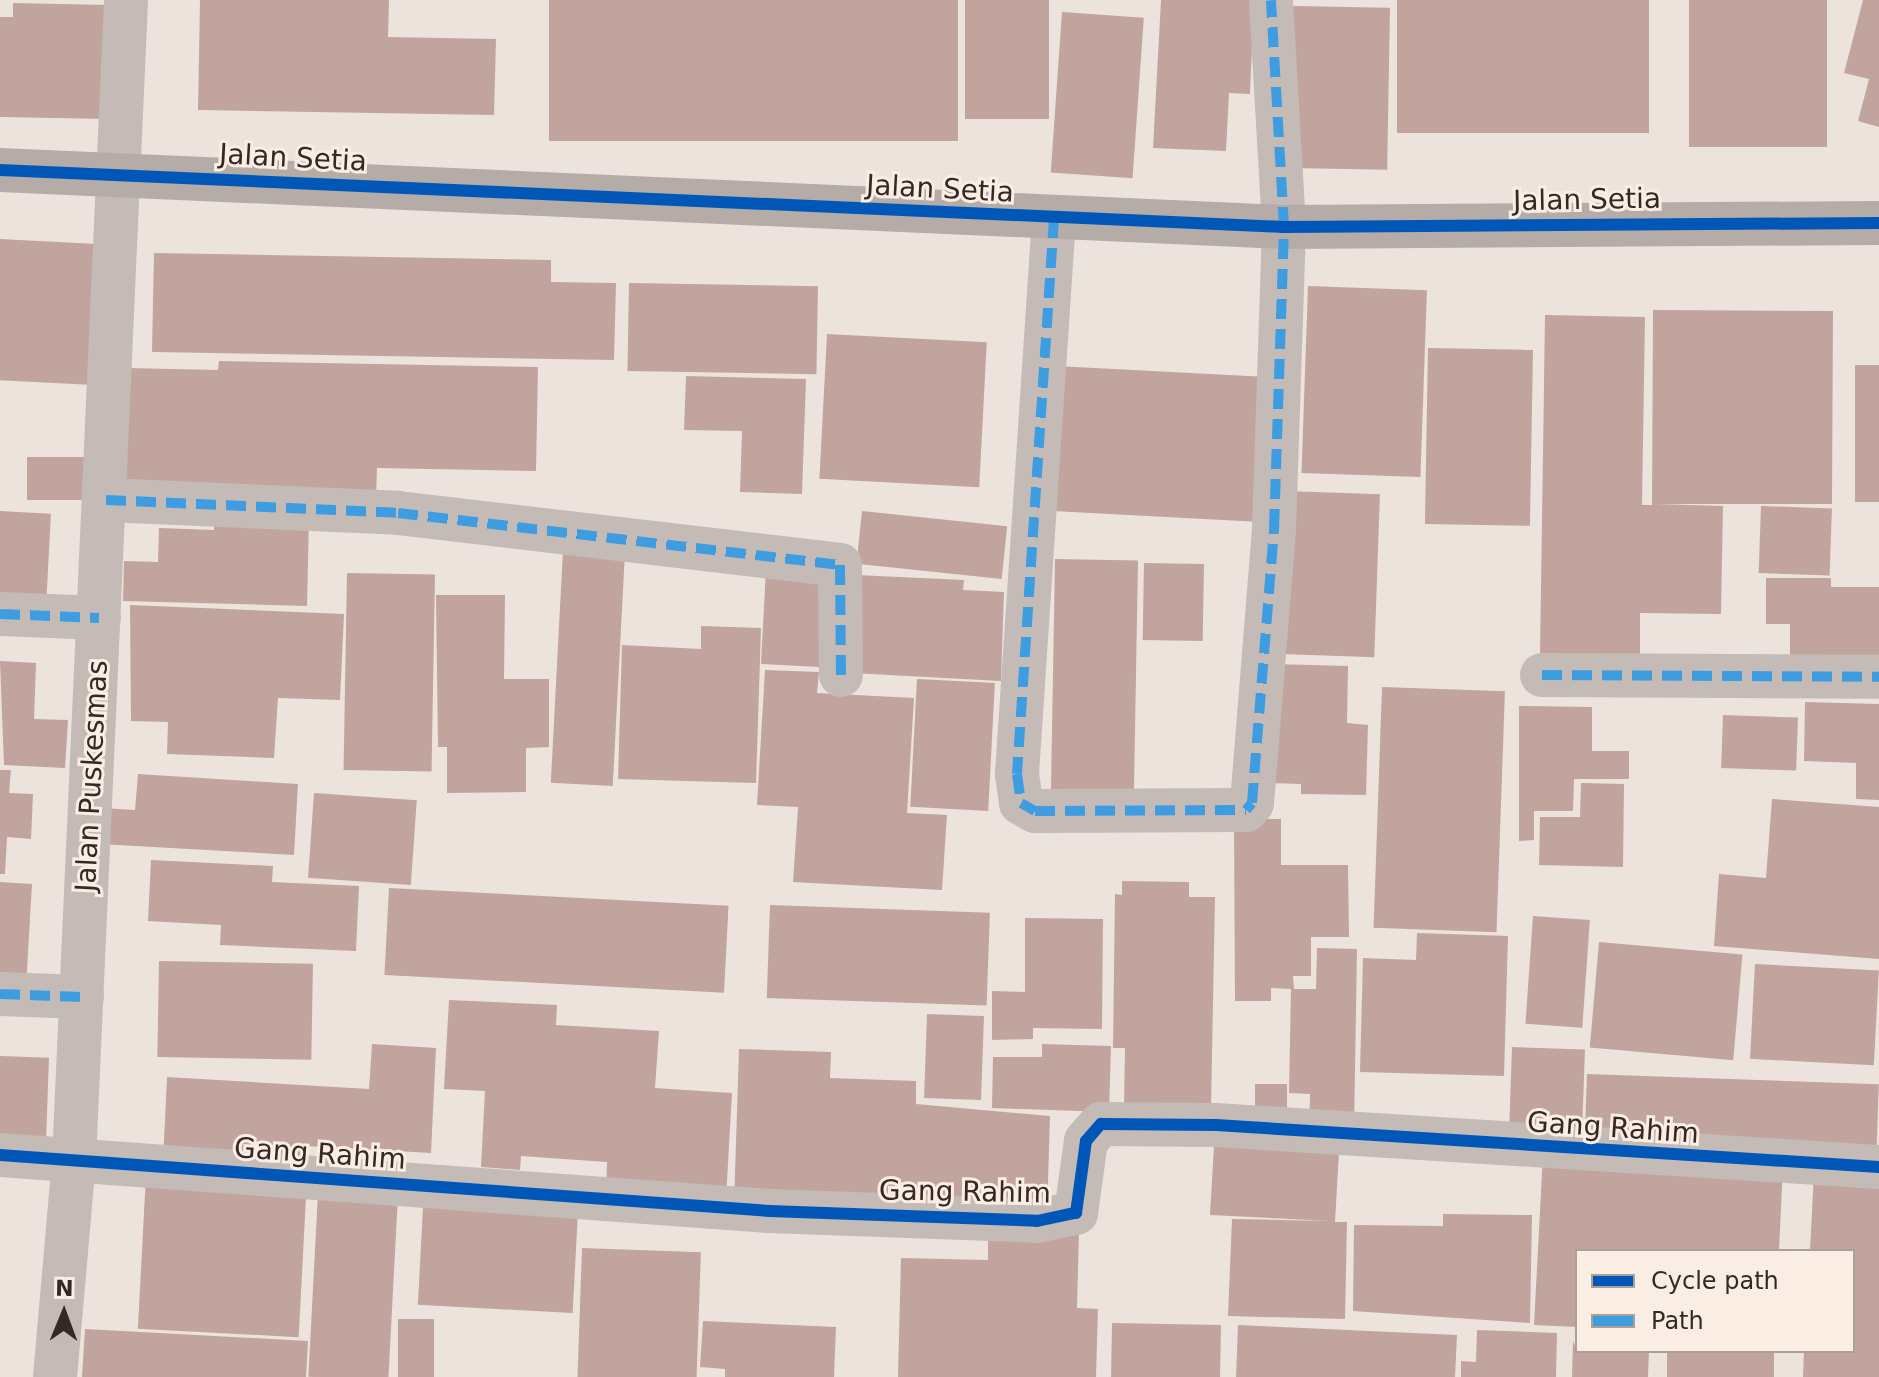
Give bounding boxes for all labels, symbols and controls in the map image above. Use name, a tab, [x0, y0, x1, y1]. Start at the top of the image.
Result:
street label: Jalan Setia	[218, 137, 368, 179]
street label: Jalan Setia	[865, 168, 1015, 210]
street label: Jalan Setia	[1513, 182, 1661, 218]
street label: Jalan Puskesmas	[69, 659, 115, 893]
street label: Gang Rahim	[1526, 1105, 1700, 1151]
street label: Gang Rahim	[233, 1131, 407, 1177]
street label: Gang Rahim	[879, 1174, 1051, 1210]
legend	[1575, 1249, 1855, 1353]
text: Cycle path	[1651, 1267, 1779, 1295]
north arrow	[24, 1273, 104, 1353]
text: N	[55, 1276, 74, 1301]
text: Path	[1651, 1307, 1704, 1335]

